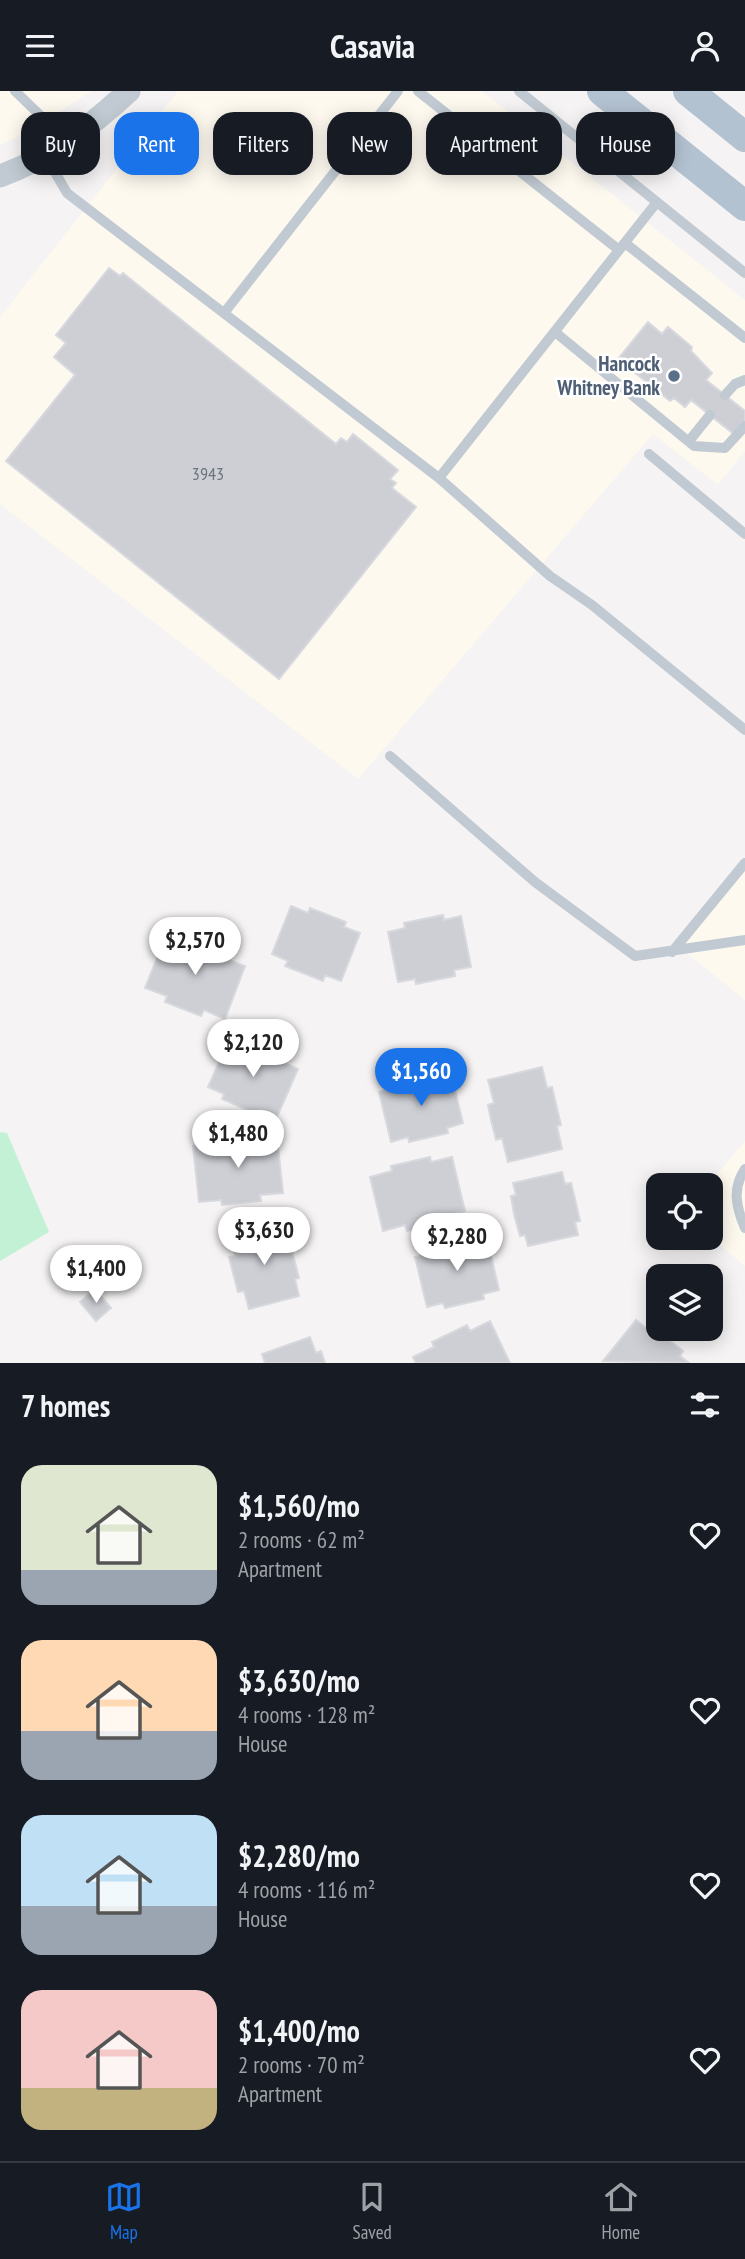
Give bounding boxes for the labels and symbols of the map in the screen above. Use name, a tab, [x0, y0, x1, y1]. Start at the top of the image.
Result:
place label: Hancock Whitney Bank	[556, 350, 660, 401]
marker: Hancock Whitney Bank	[666, 368, 682, 384]
house number: 3943	[192, 462, 224, 485]
pin: $2,570	[138, 917, 252, 977]
pin: $2,120	[196, 1019, 310, 1079]
pin: $1,560	[364, 1049, 478, 1108]
pin: $1,480	[181, 1111, 295, 1170]
pin: $3,630	[207, 1207, 321, 1267]
pin: $2,280	[400, 1213, 514, 1273]
pin: $1,400	[39, 1245, 153, 1305]

